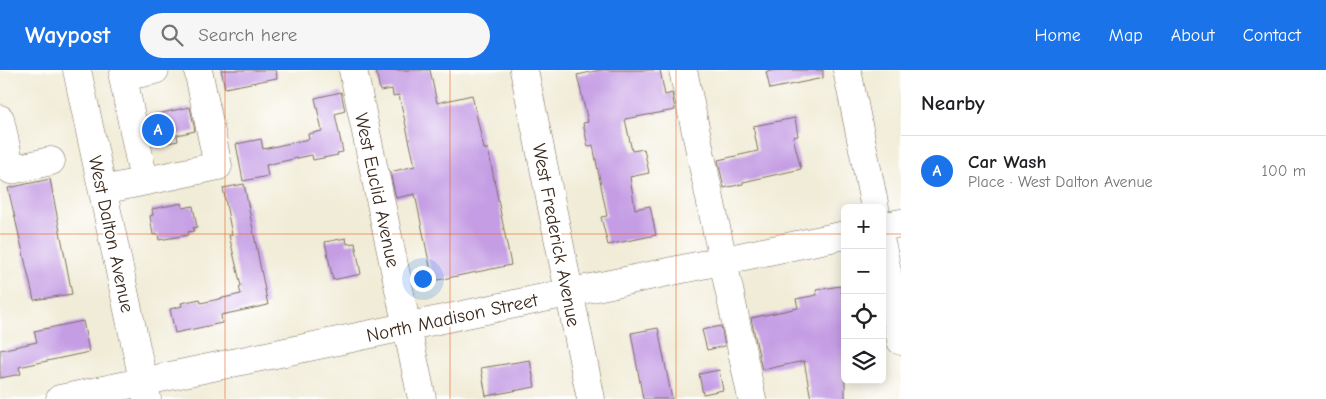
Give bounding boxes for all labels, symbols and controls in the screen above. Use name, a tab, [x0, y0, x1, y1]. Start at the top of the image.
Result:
search box	[140, 13, 490, 58]
text: Waypost	[25, 21, 110, 49]
icon: search	[158, 21, 186, 49]
text: Search here	[198, 24, 297, 46]
text: Home	[1034, 25, 1081, 46]
text: Map	[1109, 25, 1143, 46]
text: About	[1171, 25, 1215, 46]
text: Contact	[1243, 25, 1301, 46]
text: Nearby	[921, 91, 985, 115]
pin: A	[142, 111, 174, 149]
street label: West Euclid Avenue	[350, 111, 404, 270]
street label: West Frederick Avenue	[527, 142, 585, 329]
text: Car Wash	[968, 151, 1046, 173]
street label: West Dalton Avenue	[84, 154, 138, 315]
text: A	[933, 162, 941, 180]
text: 100 m	[1262, 162, 1306, 180]
text: Place · West Dalton Avenue	[968, 173, 1153, 191]
map controls	[841, 204, 886, 384]
button: +	[841, 204, 886, 249]
button: −	[841, 249, 886, 294]
your location	[410, 266, 436, 292]
street label: North Madison Street	[365, 289, 540, 347]
button: locate	[841, 294, 886, 339]
button: layers	[841, 339, 886, 384]

